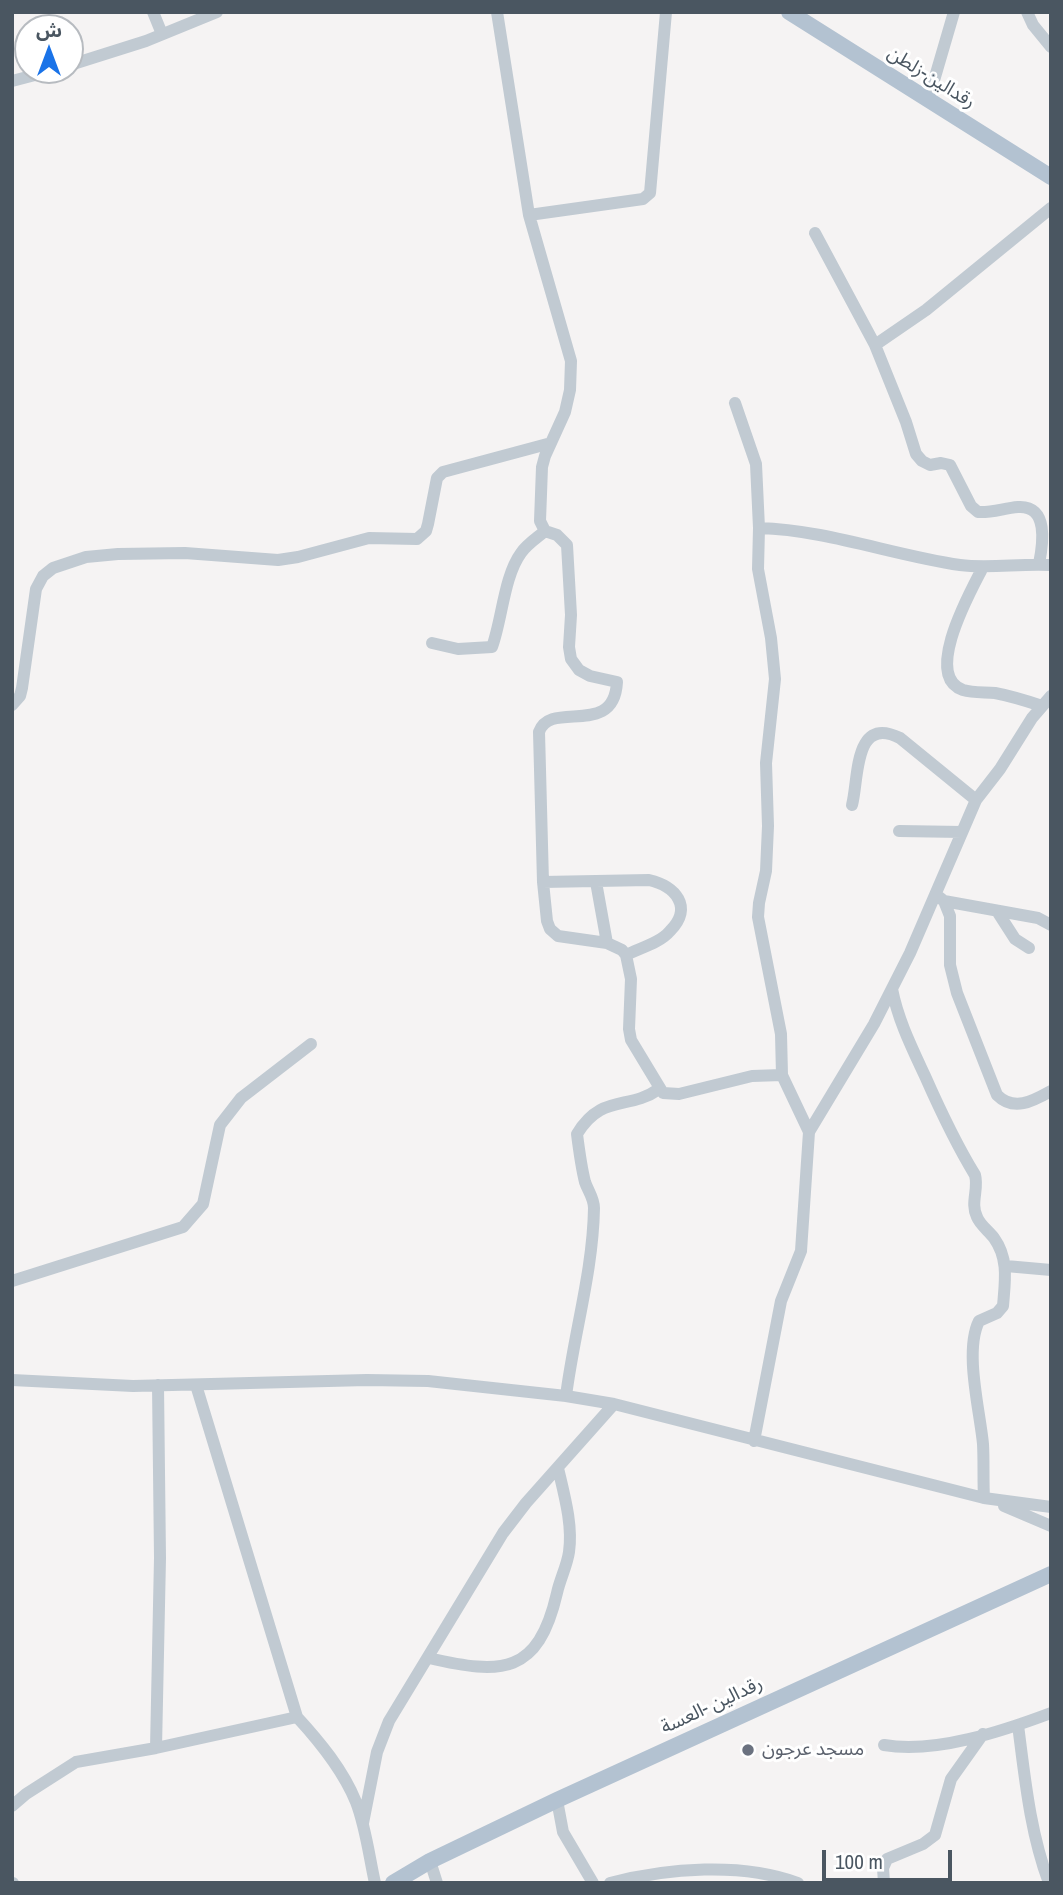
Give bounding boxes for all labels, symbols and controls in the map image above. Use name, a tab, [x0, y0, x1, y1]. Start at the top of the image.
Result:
north arrow	[14, 14, 84, 84]
text: ش	[36, 17, 62, 43]
street label: رقدالين-زلطن	[883, 42, 979, 114]
street label: رقدالين -العسة	[657, 1672, 767, 1740]
place label: مسجد عرجون	[762, 1739, 864, 1761]
marker: مسجد عرجون	[740, 1742, 756, 1758]
scale bar	[825, 1836, 954, 1880]
text: 100 m	[835, 1847, 883, 1876]

